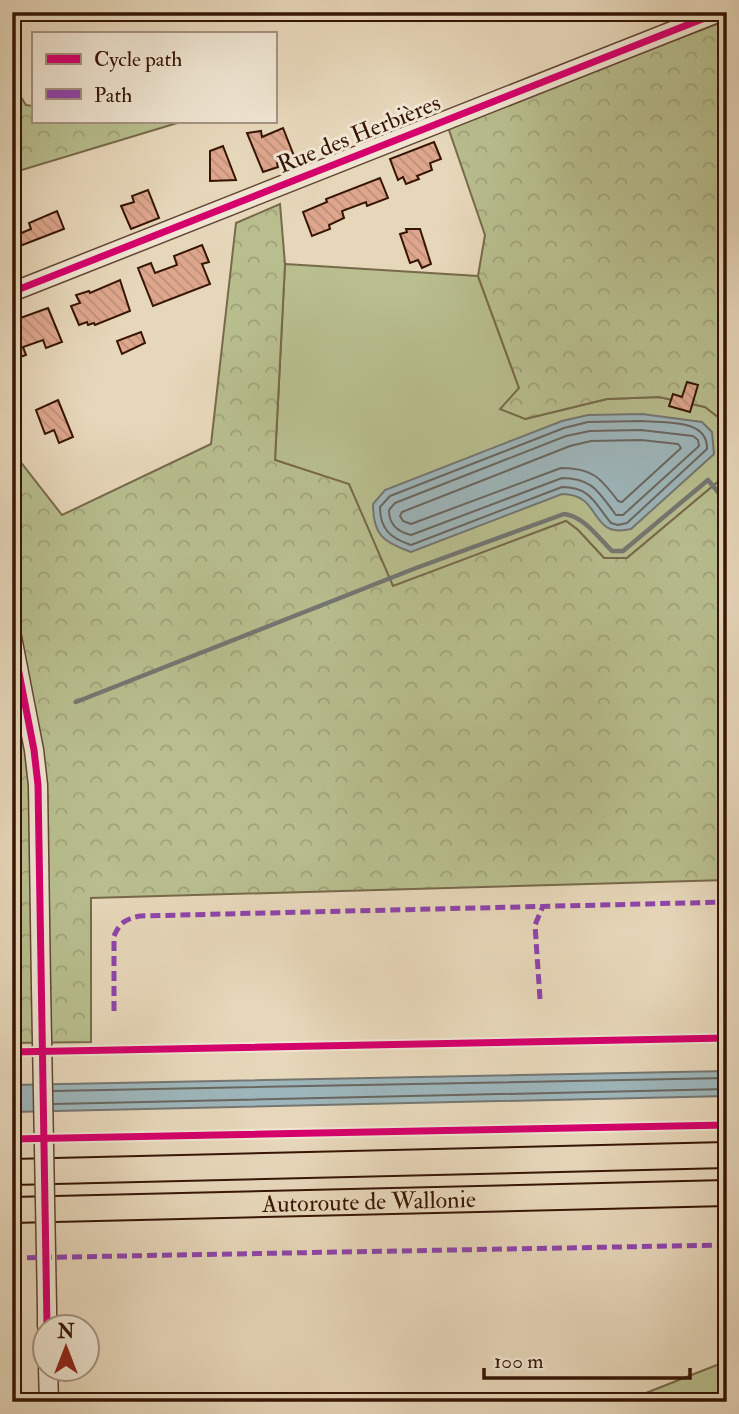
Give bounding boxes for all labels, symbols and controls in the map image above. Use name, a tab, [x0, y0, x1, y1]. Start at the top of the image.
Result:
legend	[32, 32, 276, 122]
text: Cycle path	[94, 46, 182, 73]
text: Path	[94, 82, 132, 109]
street label: Rue des Herbières	[273, 87, 445, 181]
street label: Autoroute de Wallonie	[261, 1183, 476, 1220]
north arrow	[32, 1312, 102, 1382]
text: N	[56, 1320, 75, 1344]
scale bar	[484, 1337, 690, 1381]
text: 100 m	[494, 1348, 544, 1375]

